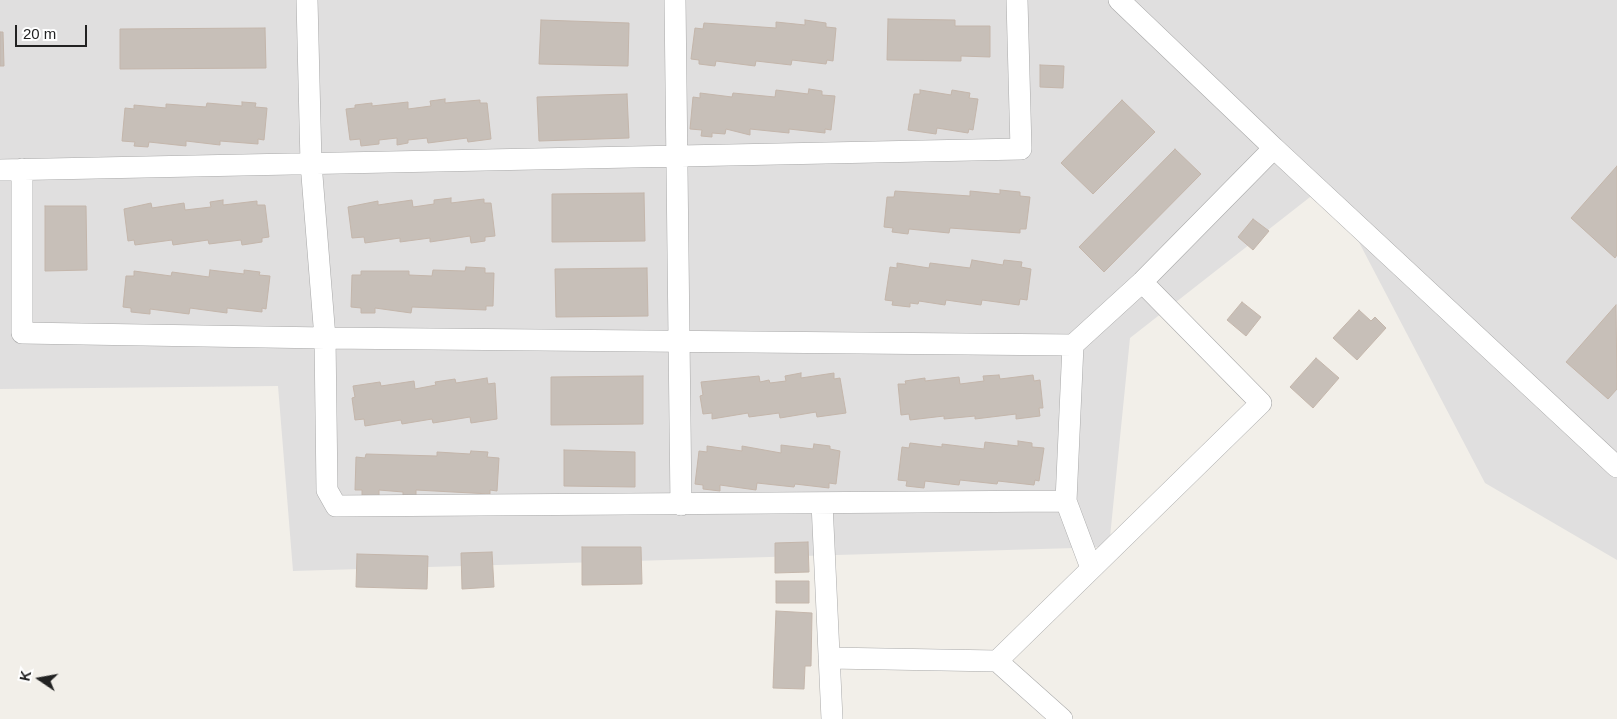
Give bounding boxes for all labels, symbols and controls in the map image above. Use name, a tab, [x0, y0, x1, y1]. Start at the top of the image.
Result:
scale bar	[18, 15, 90, 47]
text: 20 m	[23, 25, 56, 42]
north arrow	[15, 654, 65, 704]
text: K	[16, 669, 34, 682]

